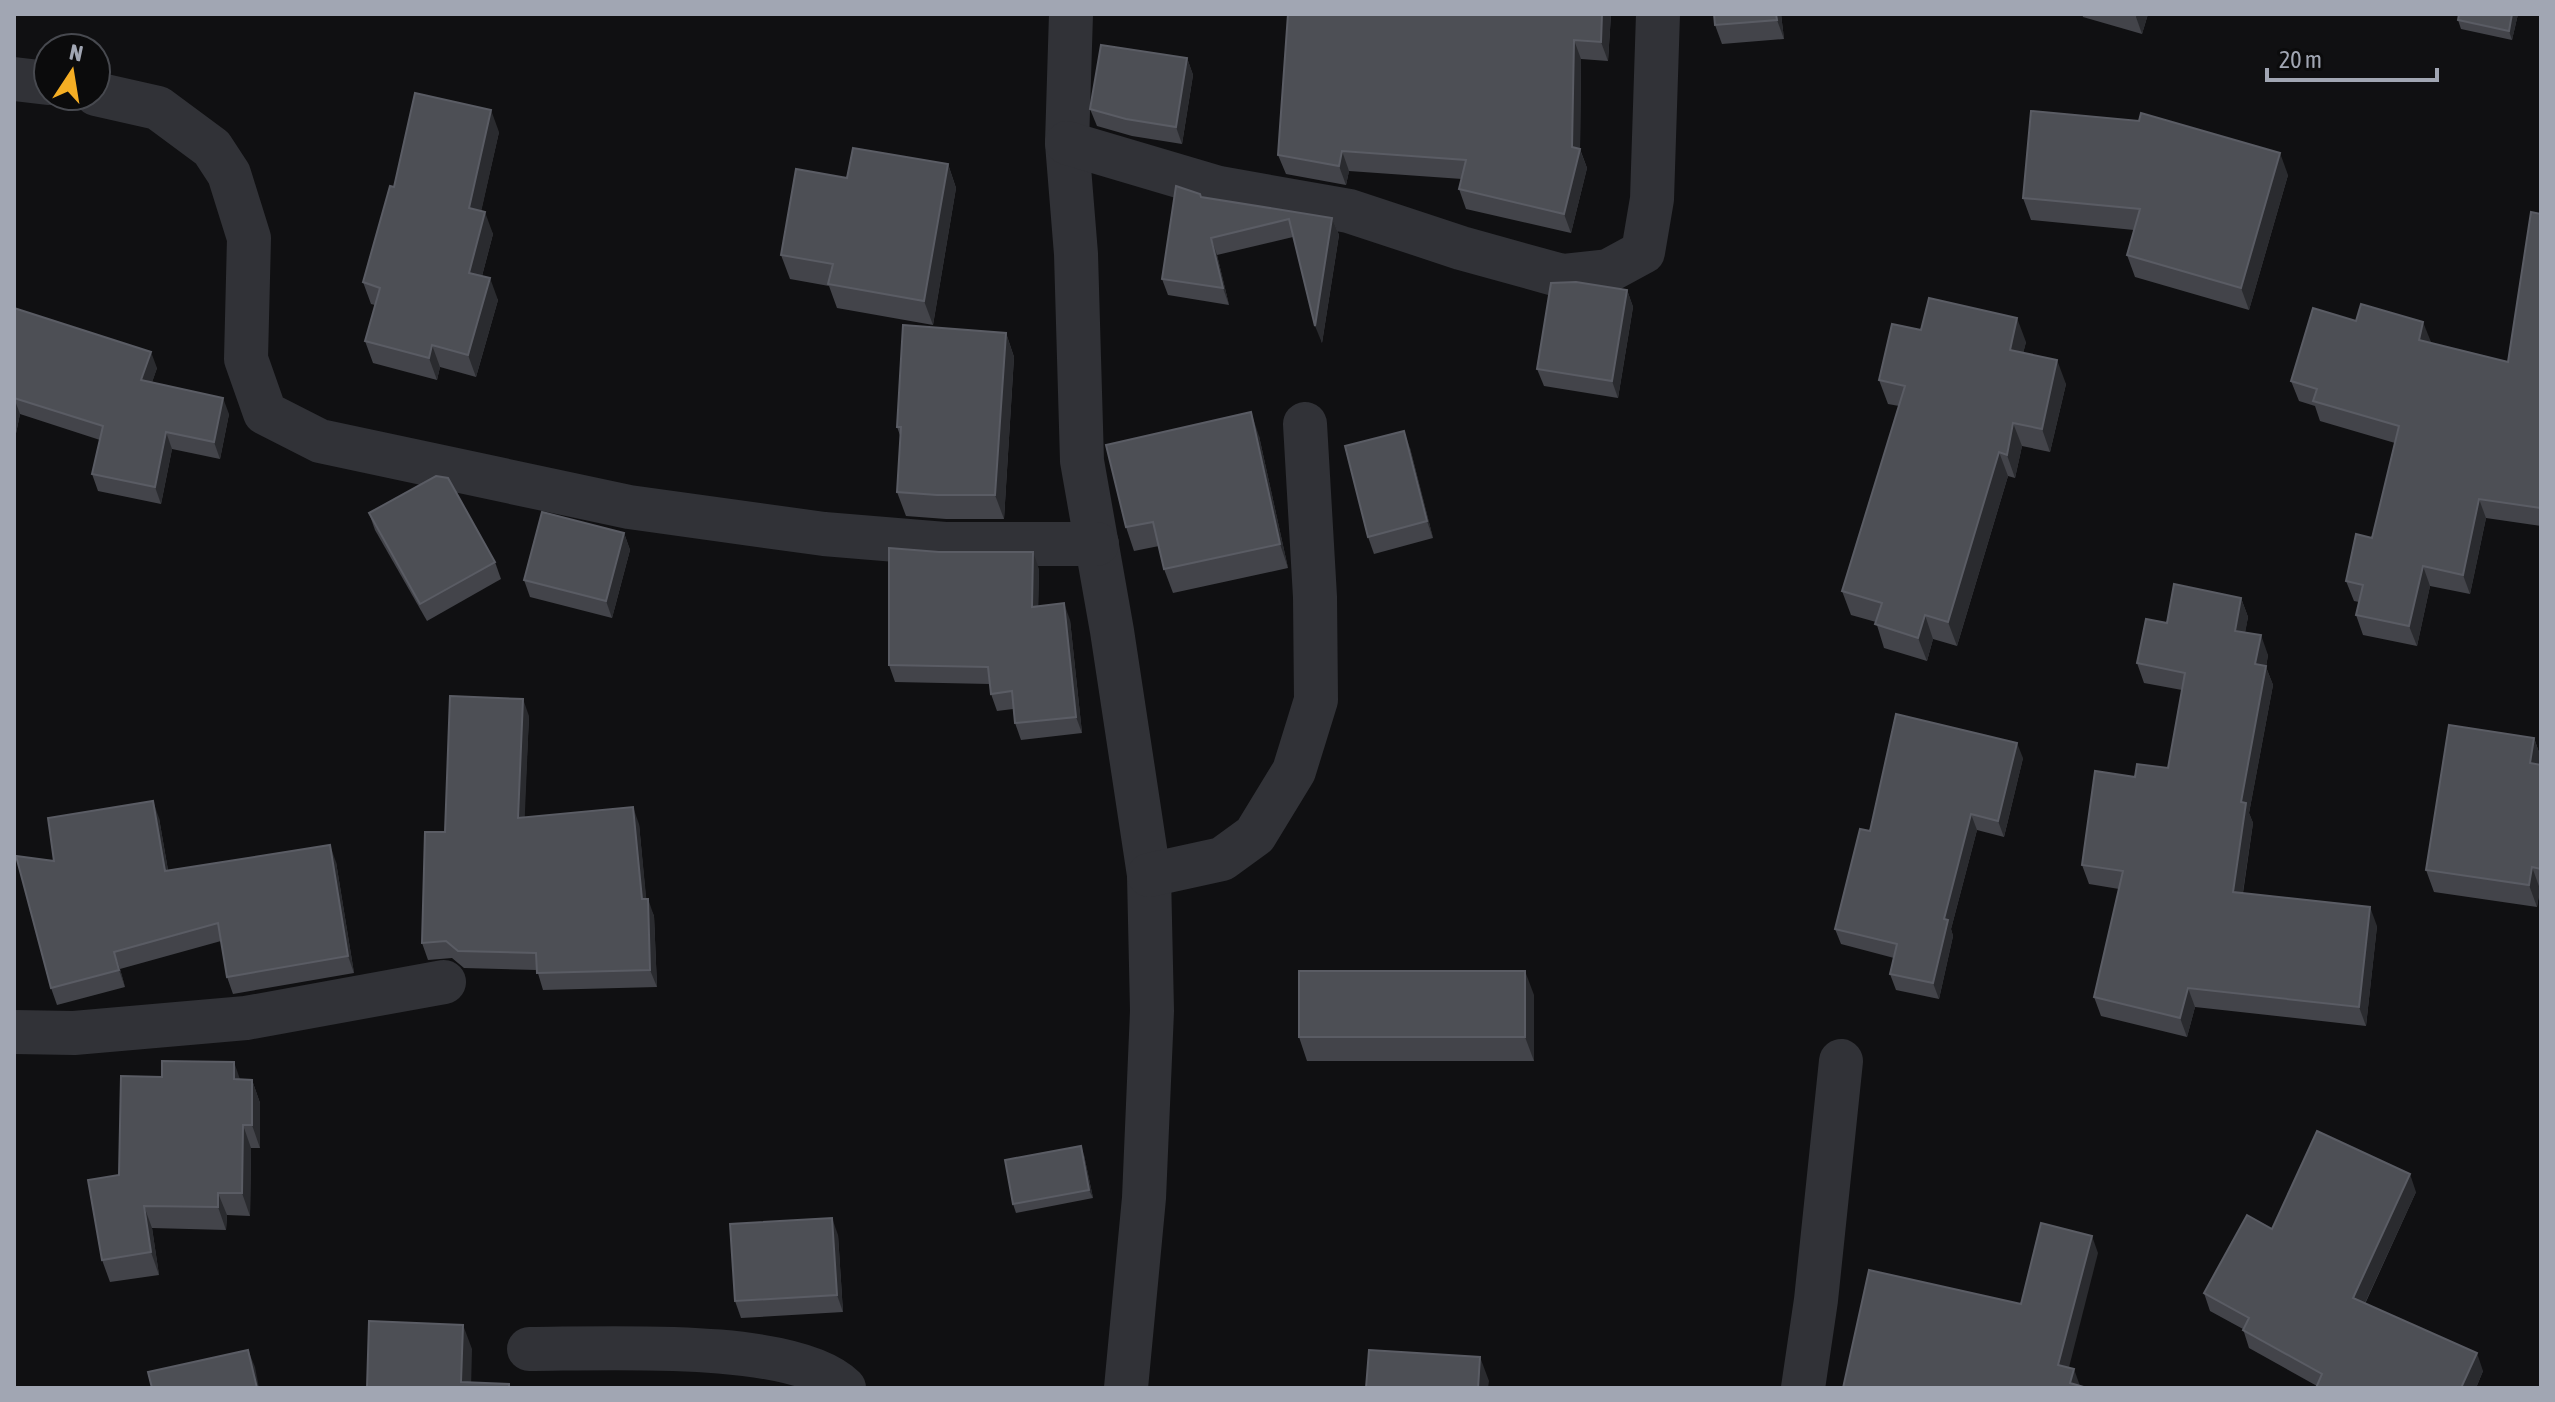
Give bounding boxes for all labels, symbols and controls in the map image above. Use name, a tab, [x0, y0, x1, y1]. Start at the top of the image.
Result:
north arrow	[32, 32, 112, 112]
scale bar	[2267, 32, 2437, 82]
text: N	[67, 38, 85, 67]
text: 20 m	[2279, 46, 2322, 73]

